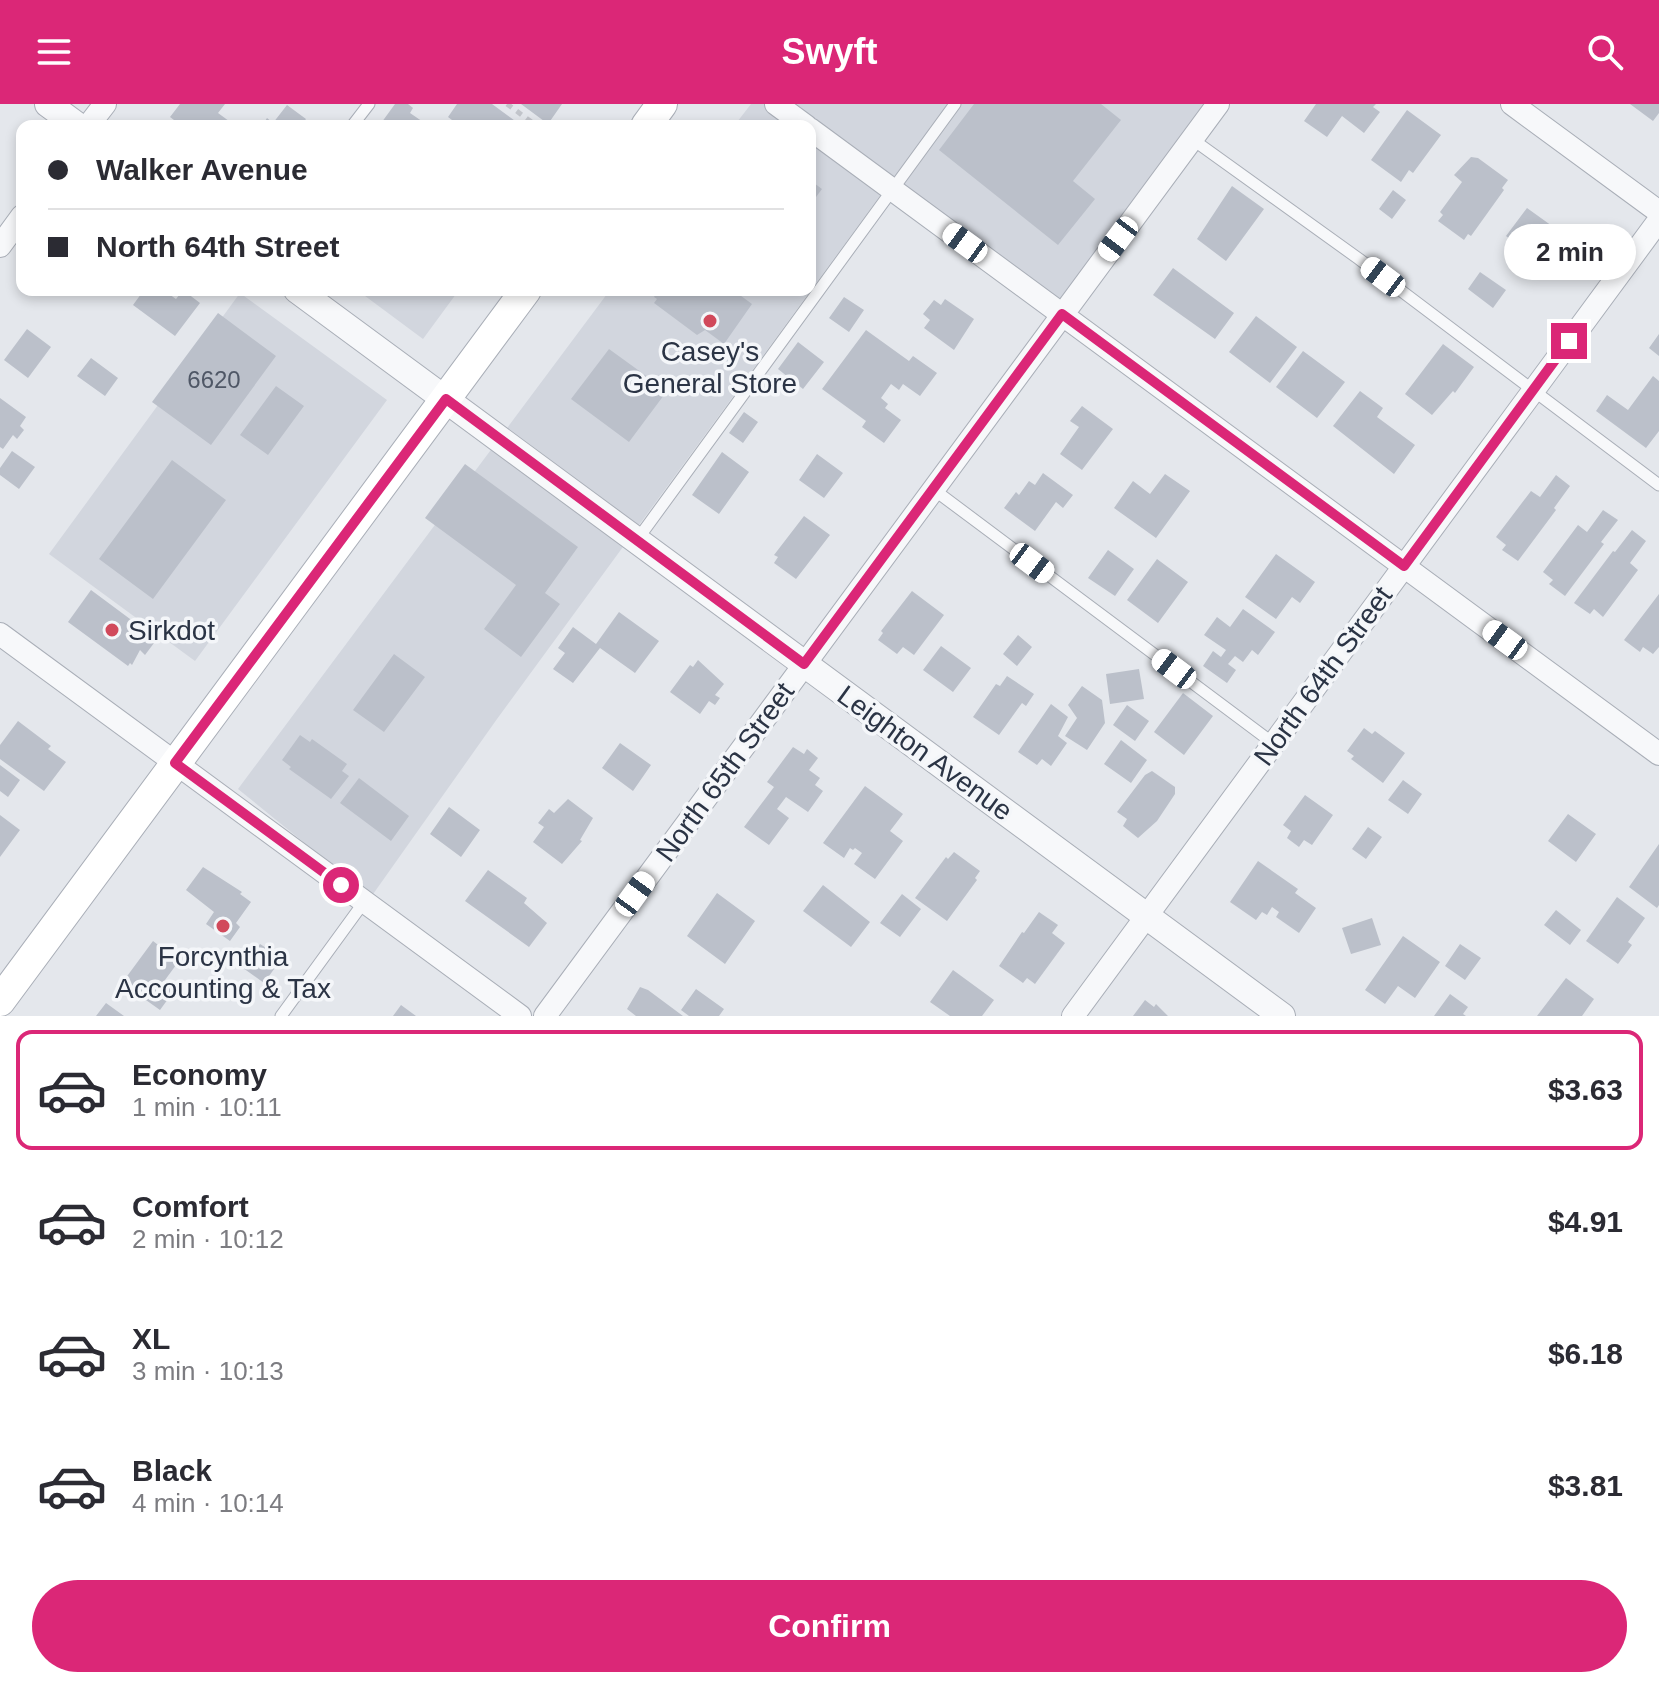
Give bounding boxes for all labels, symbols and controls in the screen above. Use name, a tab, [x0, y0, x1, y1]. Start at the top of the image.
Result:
icon: menu	[32, 30, 76, 74]
icon: search	[1583, 30, 1627, 74]
text: Swyft	[781, 31, 878, 72]
text: Walker Avenue	[96, 153, 308, 186]
car	[1094, 213, 1142, 265]
car	[939, 219, 991, 267]
callout: 2 min	[1503, 225, 1635, 281]
text: North 64th Street	[96, 230, 339, 263]
text: 2 min	[1536, 237, 1604, 267]
car	[1357, 253, 1409, 301]
marker: Casey's General Store	[701, 312, 719, 330]
route end	[1551, 323, 1587, 359]
place label: Casey's General Store	[623, 336, 797, 399]
house number: 6620	[187, 366, 241, 393]
car	[1006, 539, 1058, 587]
street label: North 64th Street	[1248, 580, 1398, 771]
place label: Sirkdot	[128, 615, 215, 646]
car	[1479, 616, 1531, 664]
marker: Sirkdot	[103, 621, 121, 639]
car	[1148, 645, 1200, 693]
street label: North 65th Street	[650, 676, 800, 867]
street label: Leighton Avenue	[832, 679, 1018, 827]
route start	[323, 867, 359, 903]
car	[611, 868, 659, 920]
marker: Forcynthia Accounting & Tax	[214, 917, 232, 935]
place label: Forcynthia Accounting & Tax	[115, 941, 331, 1004]
icon: car	[36, 1054, 108, 1126]
text: Economy	[132, 1058, 267, 1091]
text: $3.63	[1548, 1073, 1623, 1106]
text: 1 min · 10:11	[132, 1092, 282, 1122]
icon: car	[36, 1186, 108, 1258]
text: Comfort	[132, 1190, 249, 1223]
text: $4.91	[1548, 1205, 1623, 1238]
text: 2 min · 10:12	[132, 1224, 284, 1254]
icon: car	[36, 1318, 108, 1390]
text: XL	[132, 1322, 170, 1355]
text: $6.18	[1548, 1337, 1623, 1370]
text: 3 min · 10:13	[132, 1356, 284, 1386]
icon: car	[36, 1450, 108, 1522]
text: Black	[132, 1454, 212, 1487]
text: $3.81	[1548, 1469, 1623, 1502]
text: 4 min · 10:14	[132, 1488, 284, 1518]
button: Confirm	[32, 1580, 1627, 1672]

